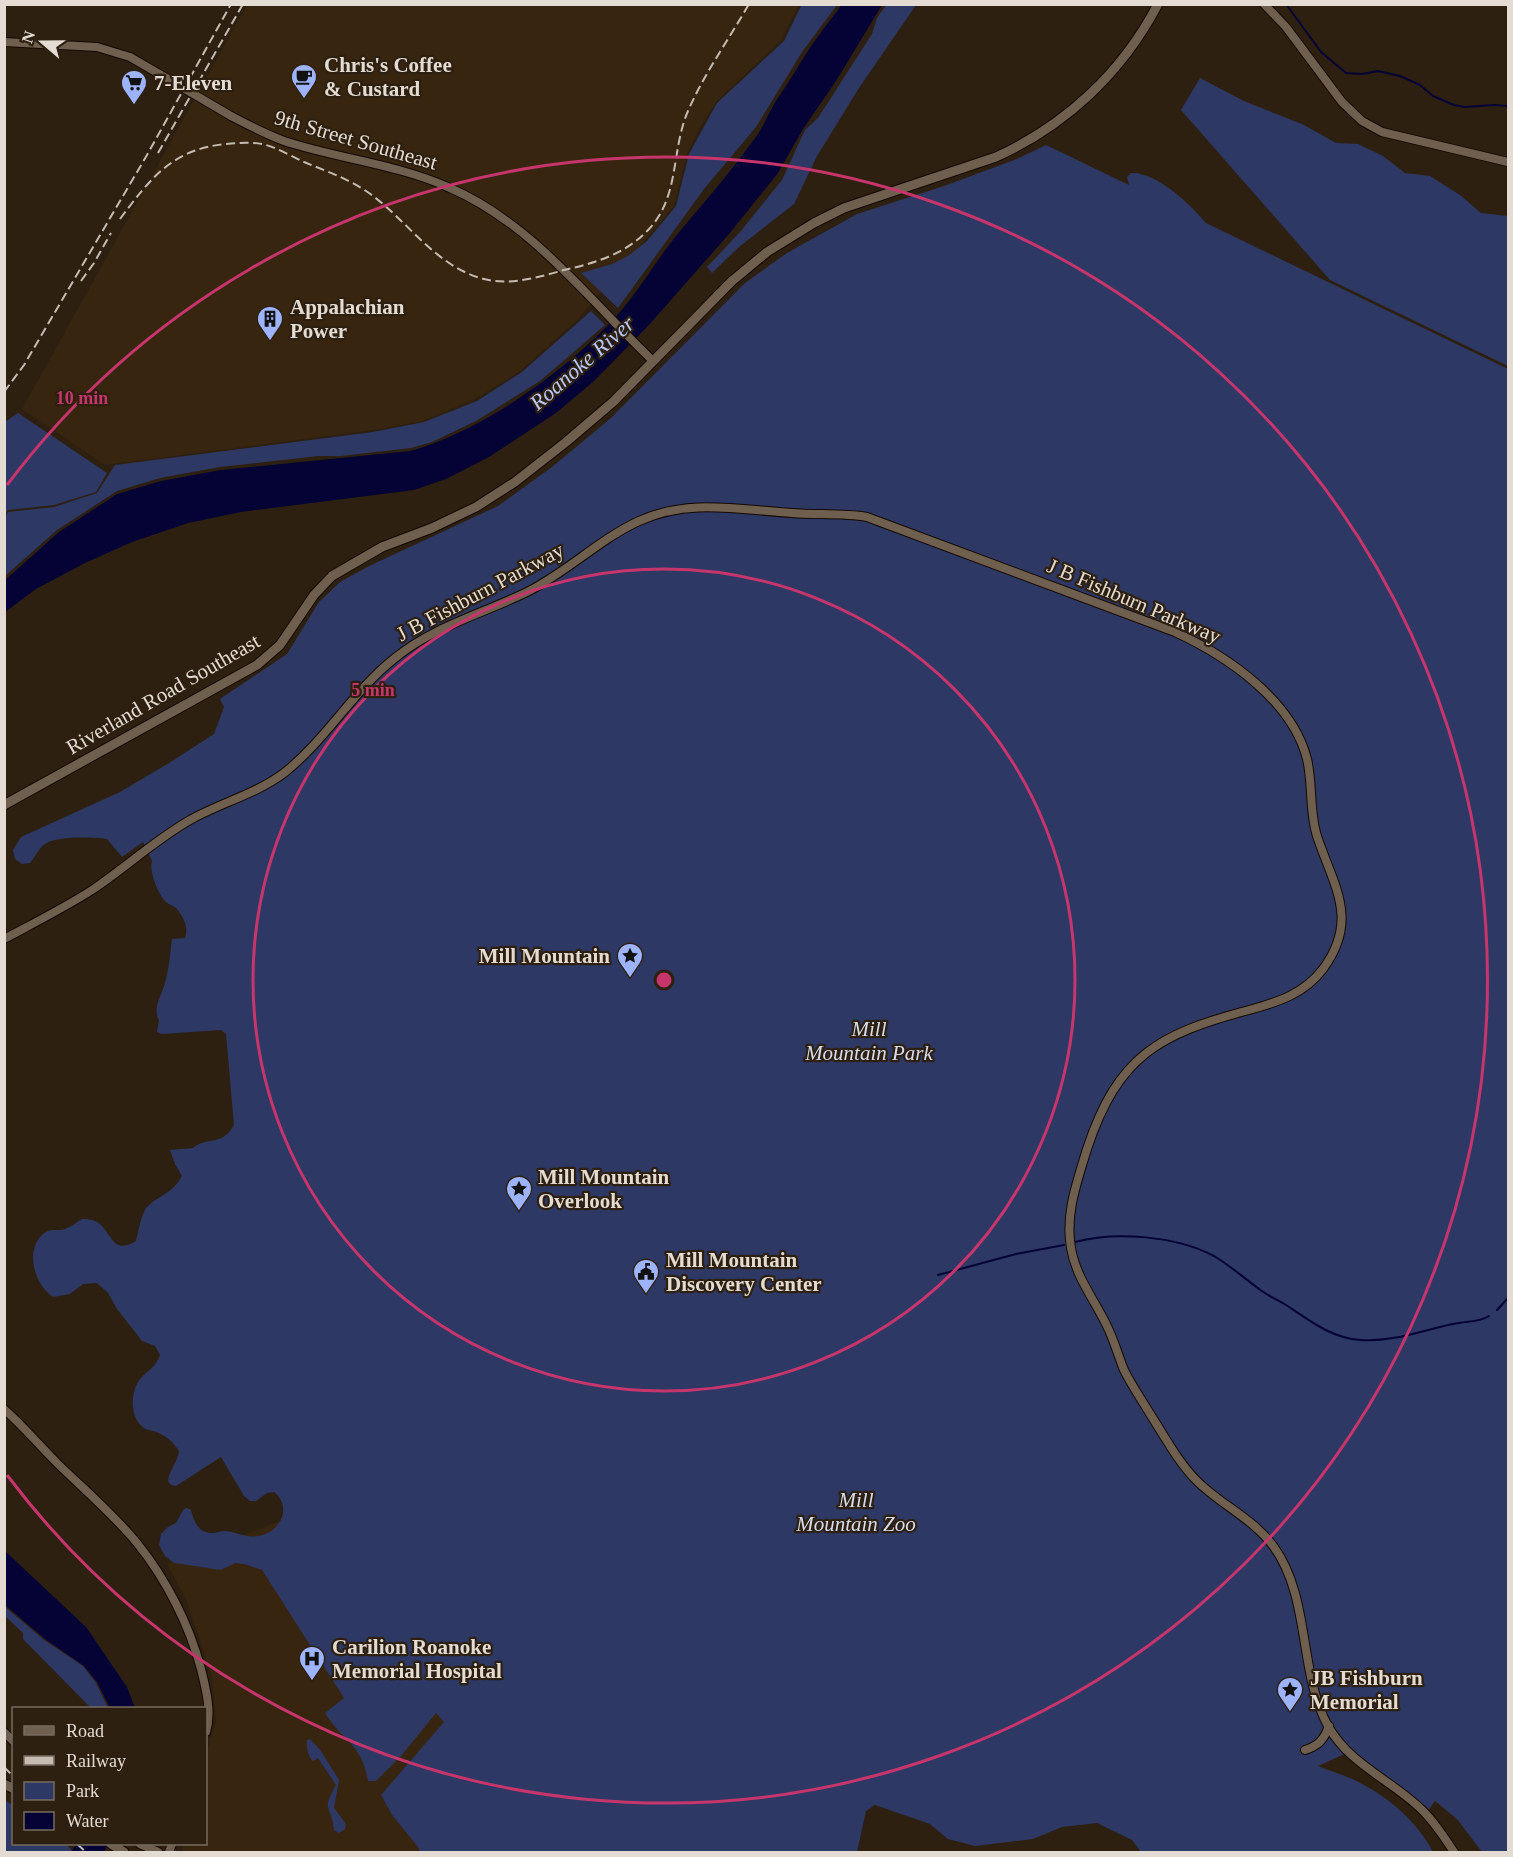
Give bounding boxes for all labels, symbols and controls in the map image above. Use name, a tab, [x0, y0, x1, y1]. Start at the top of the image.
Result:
north arrow	[12, 12, 72, 72]
text: N	[18, 28, 38, 45]
place label: Chris's Coffee & Custard	[324, 53, 452, 101]
cafe icon: Chris's Coffee & Custard	[289, 62, 319, 100]
supermarket icon: 7-Eleven	[119, 68, 149, 106]
place label: 7-Eleven	[154, 71, 232, 95]
street label: 9th Street Southeast	[272, 105, 440, 175]
place label: Appalachian Power	[290, 295, 405, 343]
building icon: Appalachian Power	[255, 304, 285, 342]
water label: Roanoke River	[524, 311, 640, 416]
text: 10 min	[56, 388, 108, 408]
street label: J B Fishburn Parkway	[392, 537, 568, 646]
street label: J B Fishburn Parkway	[1044, 554, 1225, 649]
street label: Riverland Road Southeast	[62, 629, 264, 759]
text: 5 min	[351, 680, 395, 700]
place icon: Mill Mountain	[615, 941, 645, 979]
place label: Mill Mountain	[479, 944, 610, 968]
centre of rings	[654, 970, 674, 990]
park label: Mill Mountain Park	[804, 1017, 934, 1065]
place label: Mill Mountain Overlook	[538, 1165, 670, 1213]
place icon: Mill Mountain Overlook	[504, 1174, 534, 1212]
place label: Mill Mountain Discovery Center	[666, 1248, 822, 1296]
public building icon: Mill Mountain Discovery Center	[631, 1257, 661, 1295]
park label: Mill Mountain Zoo	[795, 1488, 916, 1536]
place label: Carilion Roanoke Memorial Hospital	[332, 1635, 502, 1683]
hospital icon: Carilion Roanoke Memorial Hospital	[297, 1644, 327, 1682]
place label: JB Fishburn Memorial	[1310, 1666, 1423, 1714]
place icon: JB Fishburn Memorial	[1275, 1675, 1305, 1713]
legend	[12, 1707, 207, 1845]
text: Road	[66, 1721, 104, 1741]
text: Railway	[66, 1751, 126, 1771]
text: Park	[66, 1781, 99, 1801]
text: Water	[66, 1811, 109, 1831]

